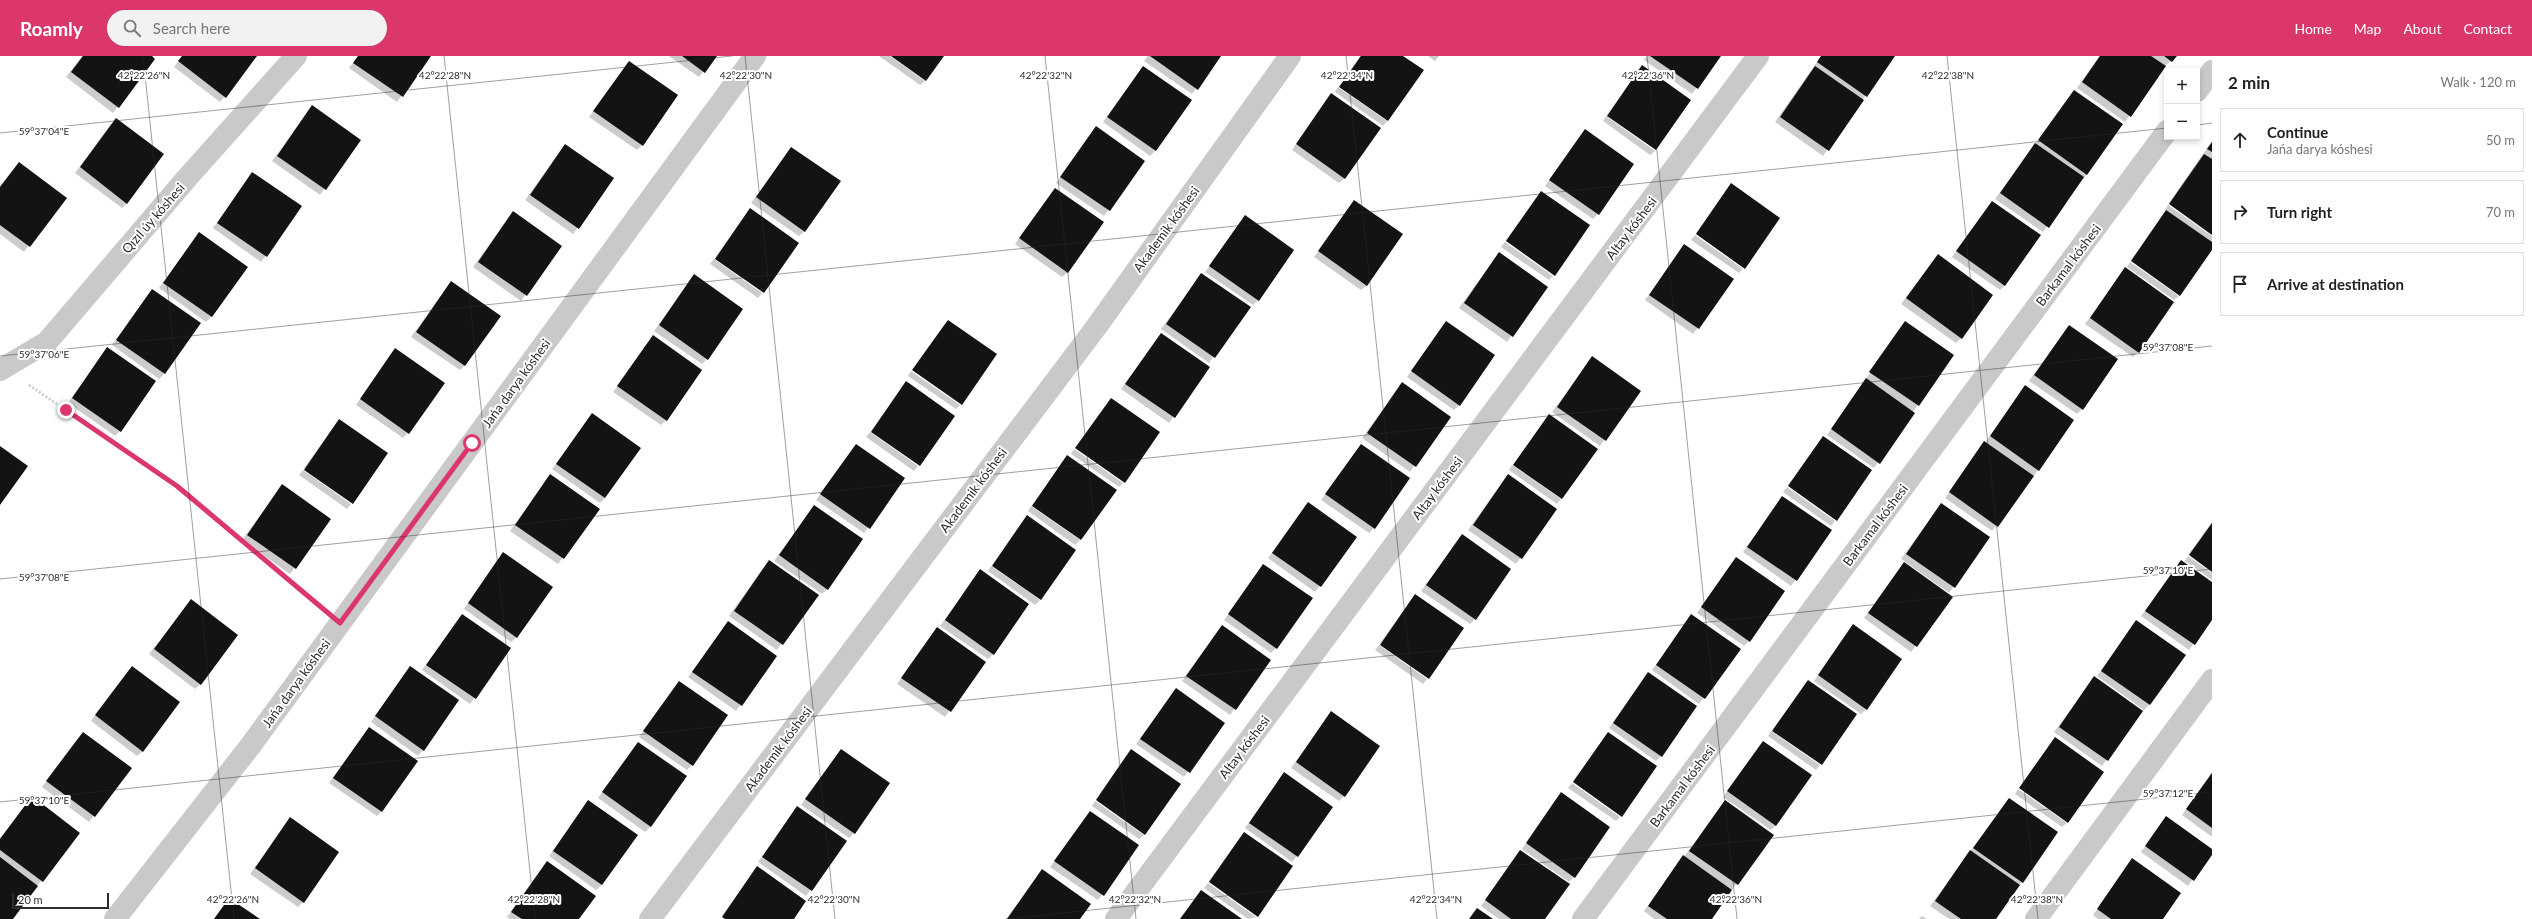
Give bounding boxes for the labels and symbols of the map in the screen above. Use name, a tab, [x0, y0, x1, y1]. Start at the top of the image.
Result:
text: 42°22'26"N	[118, 69, 170, 81]
text: 42°22'28"N	[419, 69, 471, 81]
text: 42°22'30"N	[720, 69, 772, 81]
text: 42°22'32"N	[1020, 69, 1072, 81]
text: 42°22'34"N	[1321, 69, 1373, 81]
text: 42°22'36"N	[1622, 69, 1674, 81]
text: 42°22'38"N	[1922, 69, 1974, 81]
text: 59°37'04"E	[19, 125, 69, 137]
street label: Qızıl úy kóshesi	[118, 180, 188, 256]
street label: Akademik kóshesi	[1130, 183, 1202, 275]
street label: Altay kóshesi	[1602, 193, 1660, 263]
street label: Barkamal kóshesi	[2032, 221, 2104, 309]
street label: Jańa darya kóshesi	[478, 336, 554, 430]
text: 59°37'08"E	[2143, 341, 2193, 353]
text: 59°37'06"E	[19, 348, 69, 360]
route end	[57, 401, 75, 419]
route start	[463, 434, 481, 452]
street label: Akademik kóshesi	[936, 445, 1010, 535]
street label: Altay kóshesi	[1408, 453, 1466, 523]
street label: Barkamal kóshesi	[1839, 481, 1911, 569]
text: 59°37'10"E	[2143, 564, 2193, 576]
text: 59°37'08"E	[19, 571, 69, 583]
street label: Jańa darya kóshesi	[258, 636, 334, 730]
street label: Akademik kóshesi	[741, 704, 815, 794]
street label: Altay kóshesi	[1215, 712, 1273, 782]
street label: Barkamal kóshesi	[1646, 742, 1718, 830]
text: 59°37'12"E	[2143, 787, 2193, 799]
text: 59°37'10"E	[19, 794, 69, 806]
scale bar	[12, 891, 109, 910]
text: 42°22'26"N	[207, 893, 259, 905]
text: 42°22'28"N	[508, 893, 560, 905]
text: 42°22'30"N	[808, 893, 860, 905]
text: 42°22'32"N	[1109, 893, 1161, 905]
text: 42°22'34"N	[1410, 893, 1462, 905]
text: 42°22'36"N	[1710, 893, 1762, 905]
text: 42°22'38"N	[2011, 893, 2063, 905]

